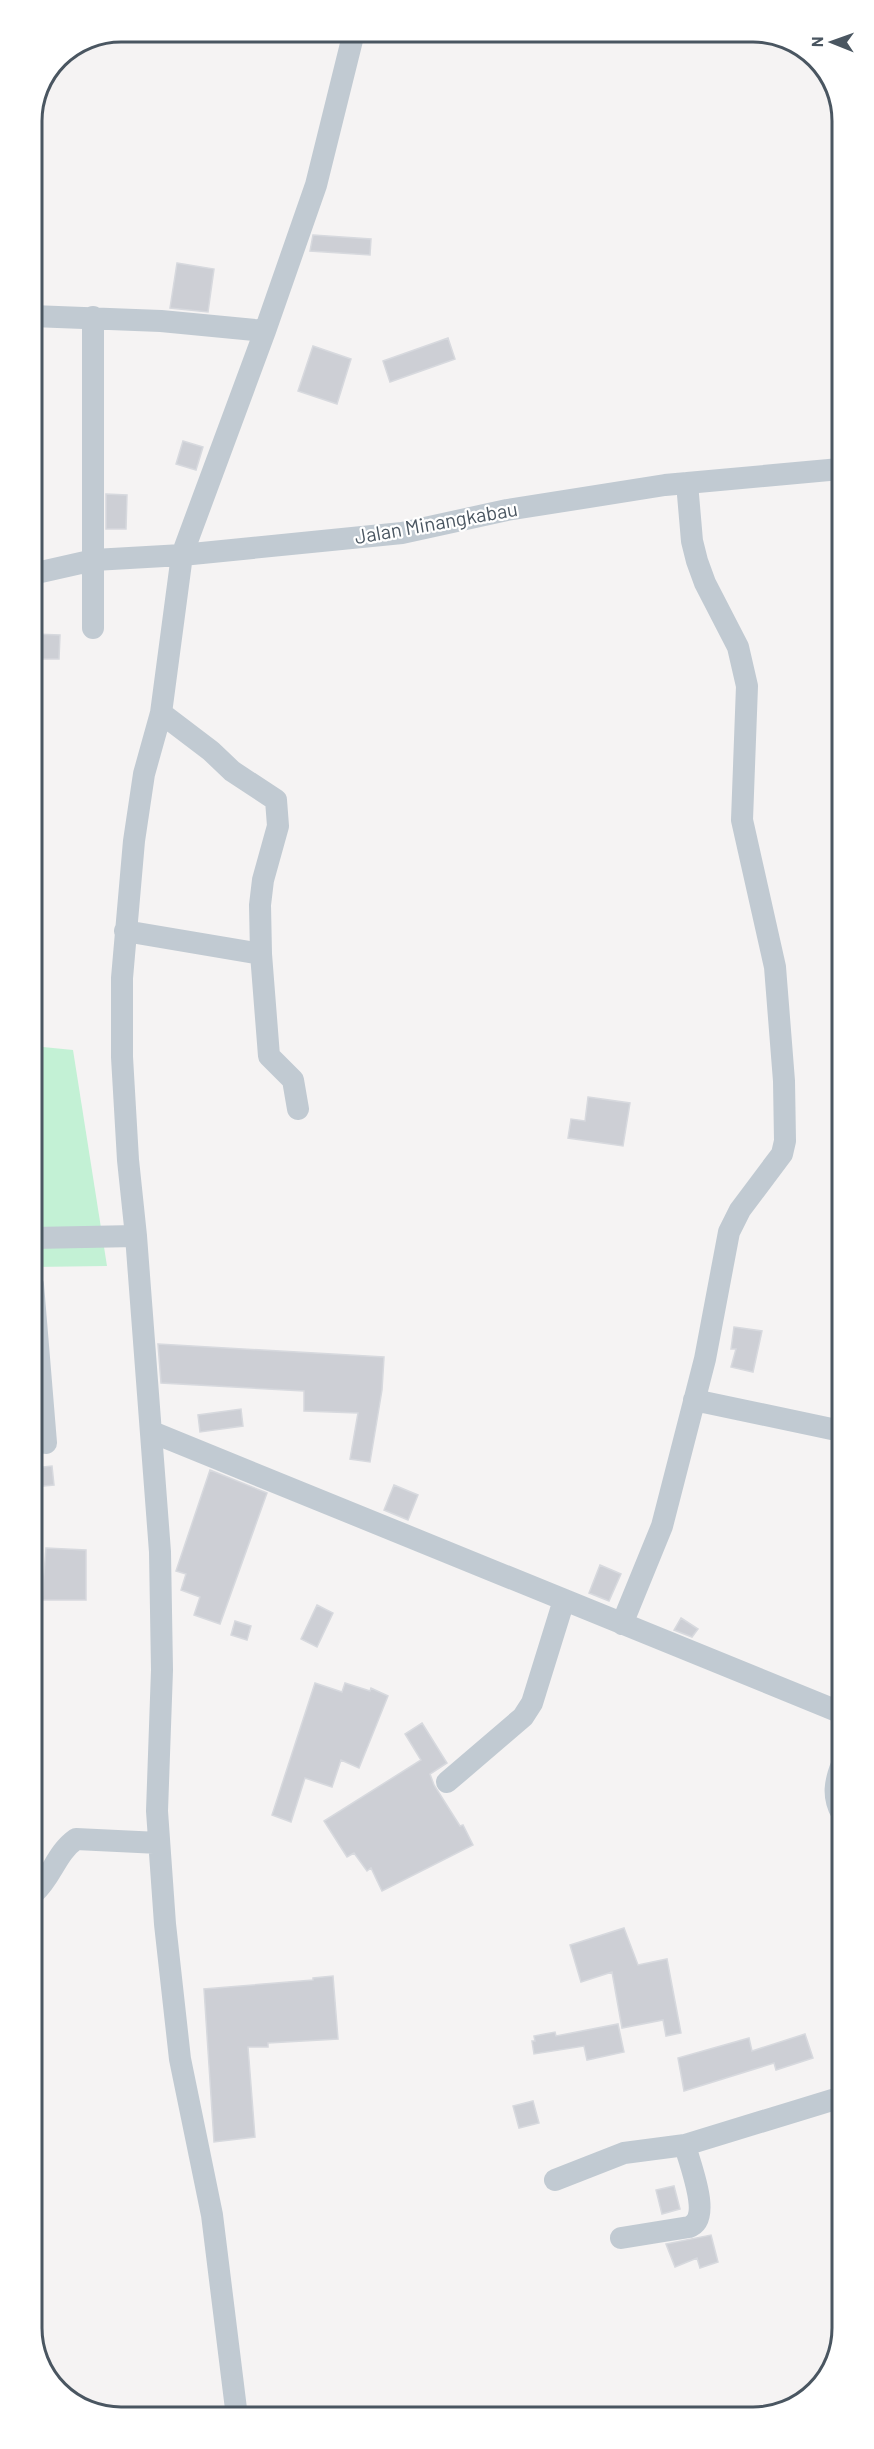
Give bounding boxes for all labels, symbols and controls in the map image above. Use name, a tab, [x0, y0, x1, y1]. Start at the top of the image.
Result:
north arrow	[802, 12, 862, 72]
text: N	[807, 36, 826, 47]
street label: Jalan Minangkabau	[352, 496, 519, 548]

